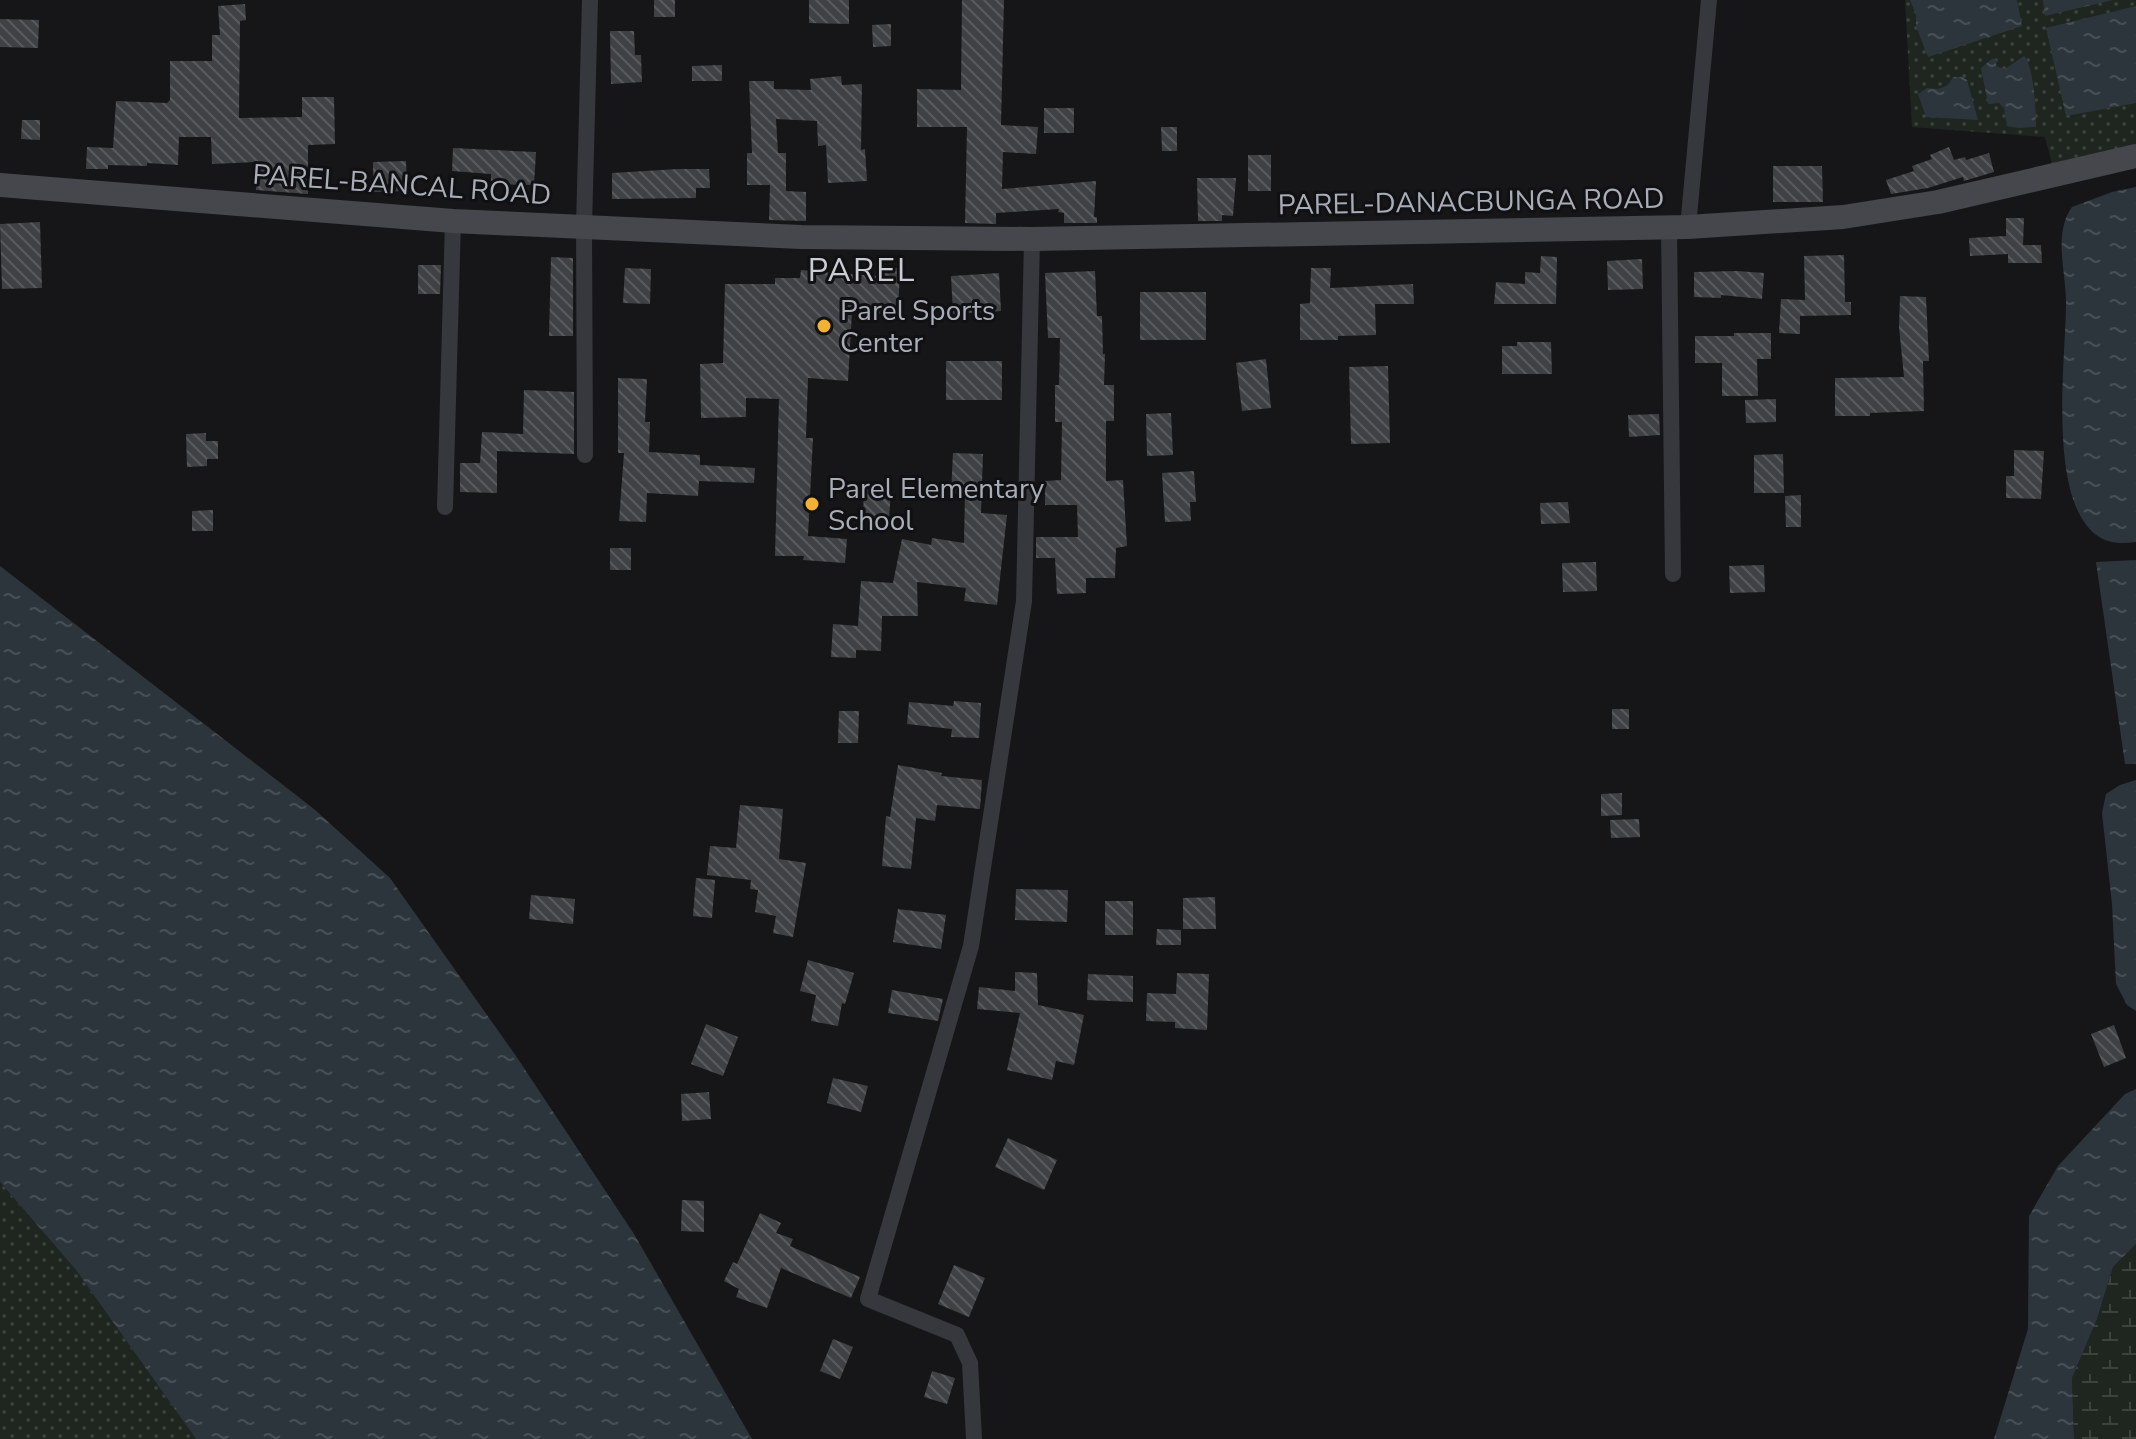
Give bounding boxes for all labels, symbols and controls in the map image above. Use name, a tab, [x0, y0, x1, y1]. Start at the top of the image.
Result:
street label: PAREL-BANCAL ROAD	[251, 156, 552, 214]
street label: PAREL-DANACBUNGA ROAD	[1277, 180, 1665, 224]
district label: PAREL	[808, 249, 916, 292]
place label: Parel Sports Center	[840, 292, 995, 362]
marker: Parel Sports Center	[815, 317, 833, 335]
place label: Parel Elementary School	[828, 470, 1045, 540]
marker: Parel Elementary School	[803, 495, 821, 513]

